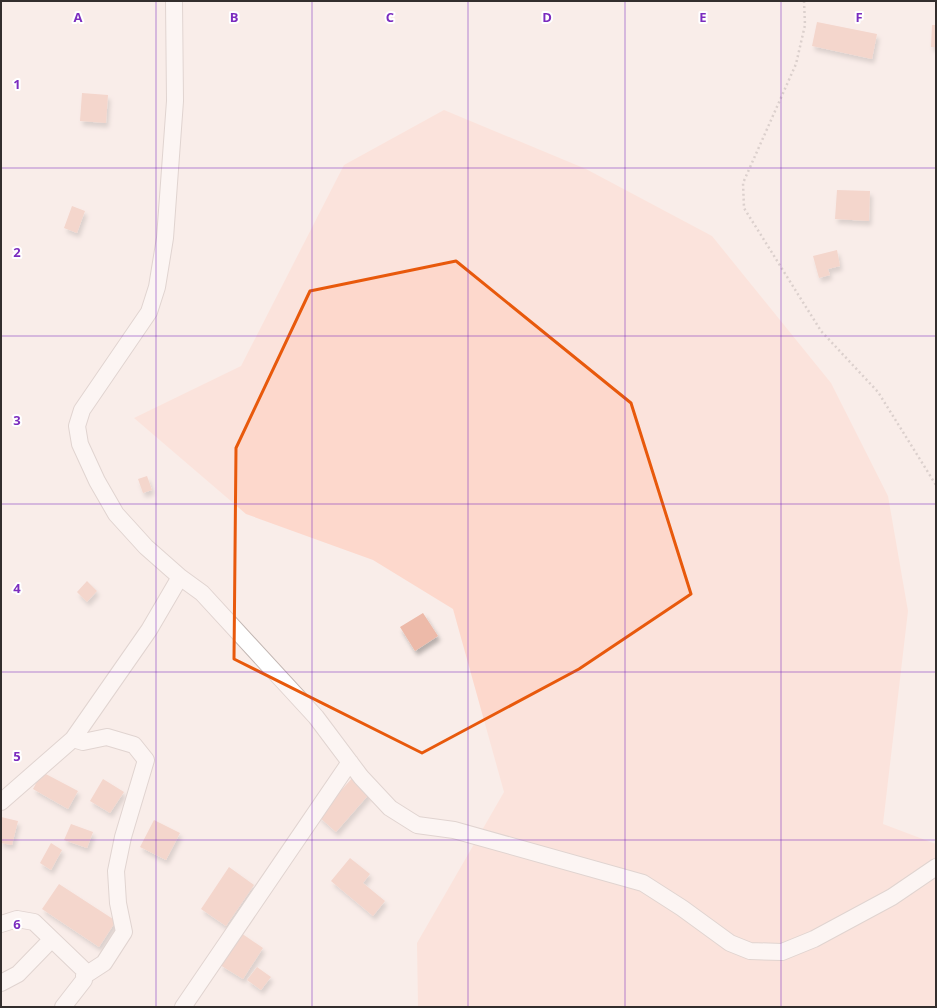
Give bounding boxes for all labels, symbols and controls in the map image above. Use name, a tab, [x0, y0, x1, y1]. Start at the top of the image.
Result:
text: A	[74, 8, 83, 26]
text: B	[230, 8, 239, 26]
text: C	[386, 8, 394, 26]
text: D	[542, 8, 552, 26]
text: E	[699, 8, 707, 26]
text: F	[855, 8, 863, 26]
text: 1	[13, 75, 21, 93]
text: 2	[13, 243, 21, 261]
text: 3	[13, 411, 21, 429]
text: 4	[13, 579, 21, 597]
text: 5	[13, 747, 21, 765]
text: 6	[13, 915, 21, 933]

